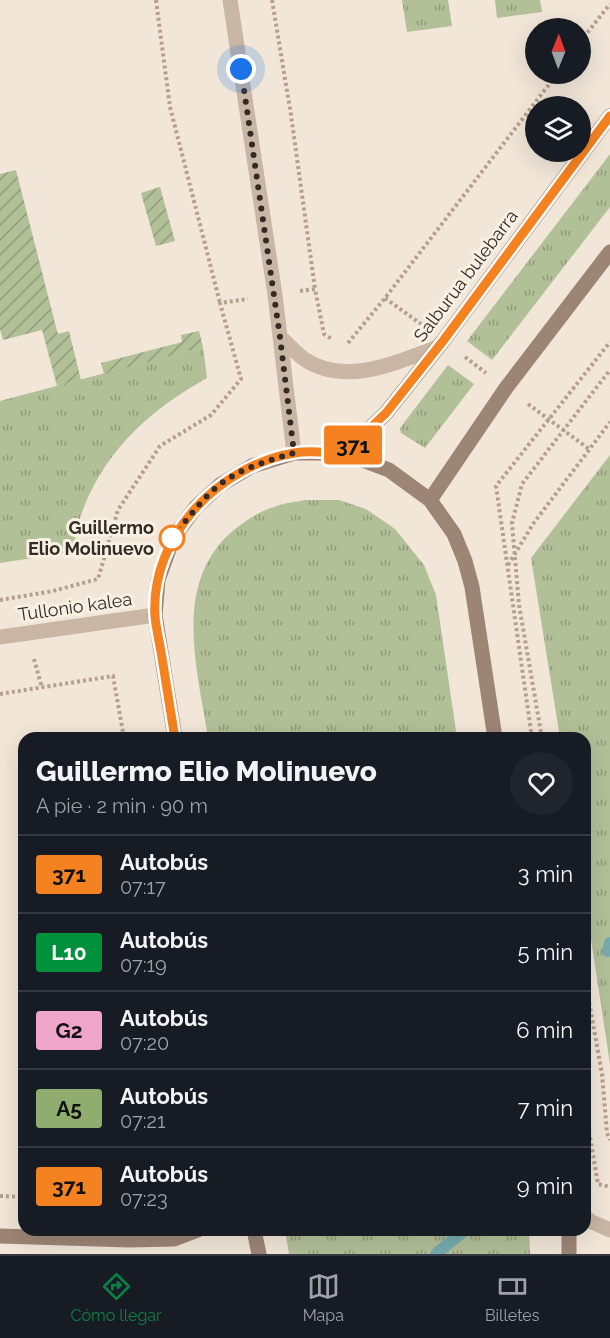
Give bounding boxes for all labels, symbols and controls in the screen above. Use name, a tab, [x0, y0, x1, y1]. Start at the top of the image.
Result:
north arrow	[525, 18, 591, 84]
map controls	[525, 18, 591, 162]
your location	[226, 54, 256, 84]
button: layers	[525, 96, 591, 162]
street label: Salburua bulebarra	[409, 206, 522, 346]
line badge: 371	[318, 426, 388, 464]
text: 371	[336, 433, 370, 458]
place label: Guillermo Elio Molinuevo	[28, 517, 154, 559]
marker: Guillermo Elio Molinuevo	[159, 525, 185, 551]
street label: Tullonio kalea	[17, 588, 133, 625]
button: heart	[510, 752, 573, 815]
text: Guillermo Elio Molinuevo	[36, 755, 377, 788]
text: A pie · 2 min · 90 m	[36, 794, 208, 818]
text: Autobús	[120, 849, 208, 875]
text: 3 min	[518, 861, 573, 887]
text: 371	[52, 862, 86, 887]
text: 07:17	[120, 875, 166, 899]
text: Autobús	[120, 927, 208, 953]
text: 5 min	[518, 939, 573, 965]
text: L10	[51, 940, 87, 965]
text: 07:19	[120, 953, 167, 977]
text: Autobús	[120, 1005, 208, 1031]
text: 6 min	[516, 1017, 573, 1043]
text: G2	[55, 1018, 83, 1043]
text: 07:20	[120, 1031, 169, 1055]
text: Autobús	[120, 1083, 208, 1109]
text: 7 min	[518, 1095, 573, 1121]
text: A5	[56, 1096, 82, 1121]
text: 07:21	[120, 1109, 166, 1133]
text: Autobús	[120, 1161, 208, 1187]
text: 9 min	[517, 1173, 573, 1199]
text: 371	[52, 1174, 86, 1199]
text: 07:23	[120, 1187, 168, 1211]
tab: Cómo llegar	[71, 1270, 162, 1325]
tab: Mapa	[303, 1270, 344, 1325]
tab: Billetes	[485, 1270, 539, 1325]

